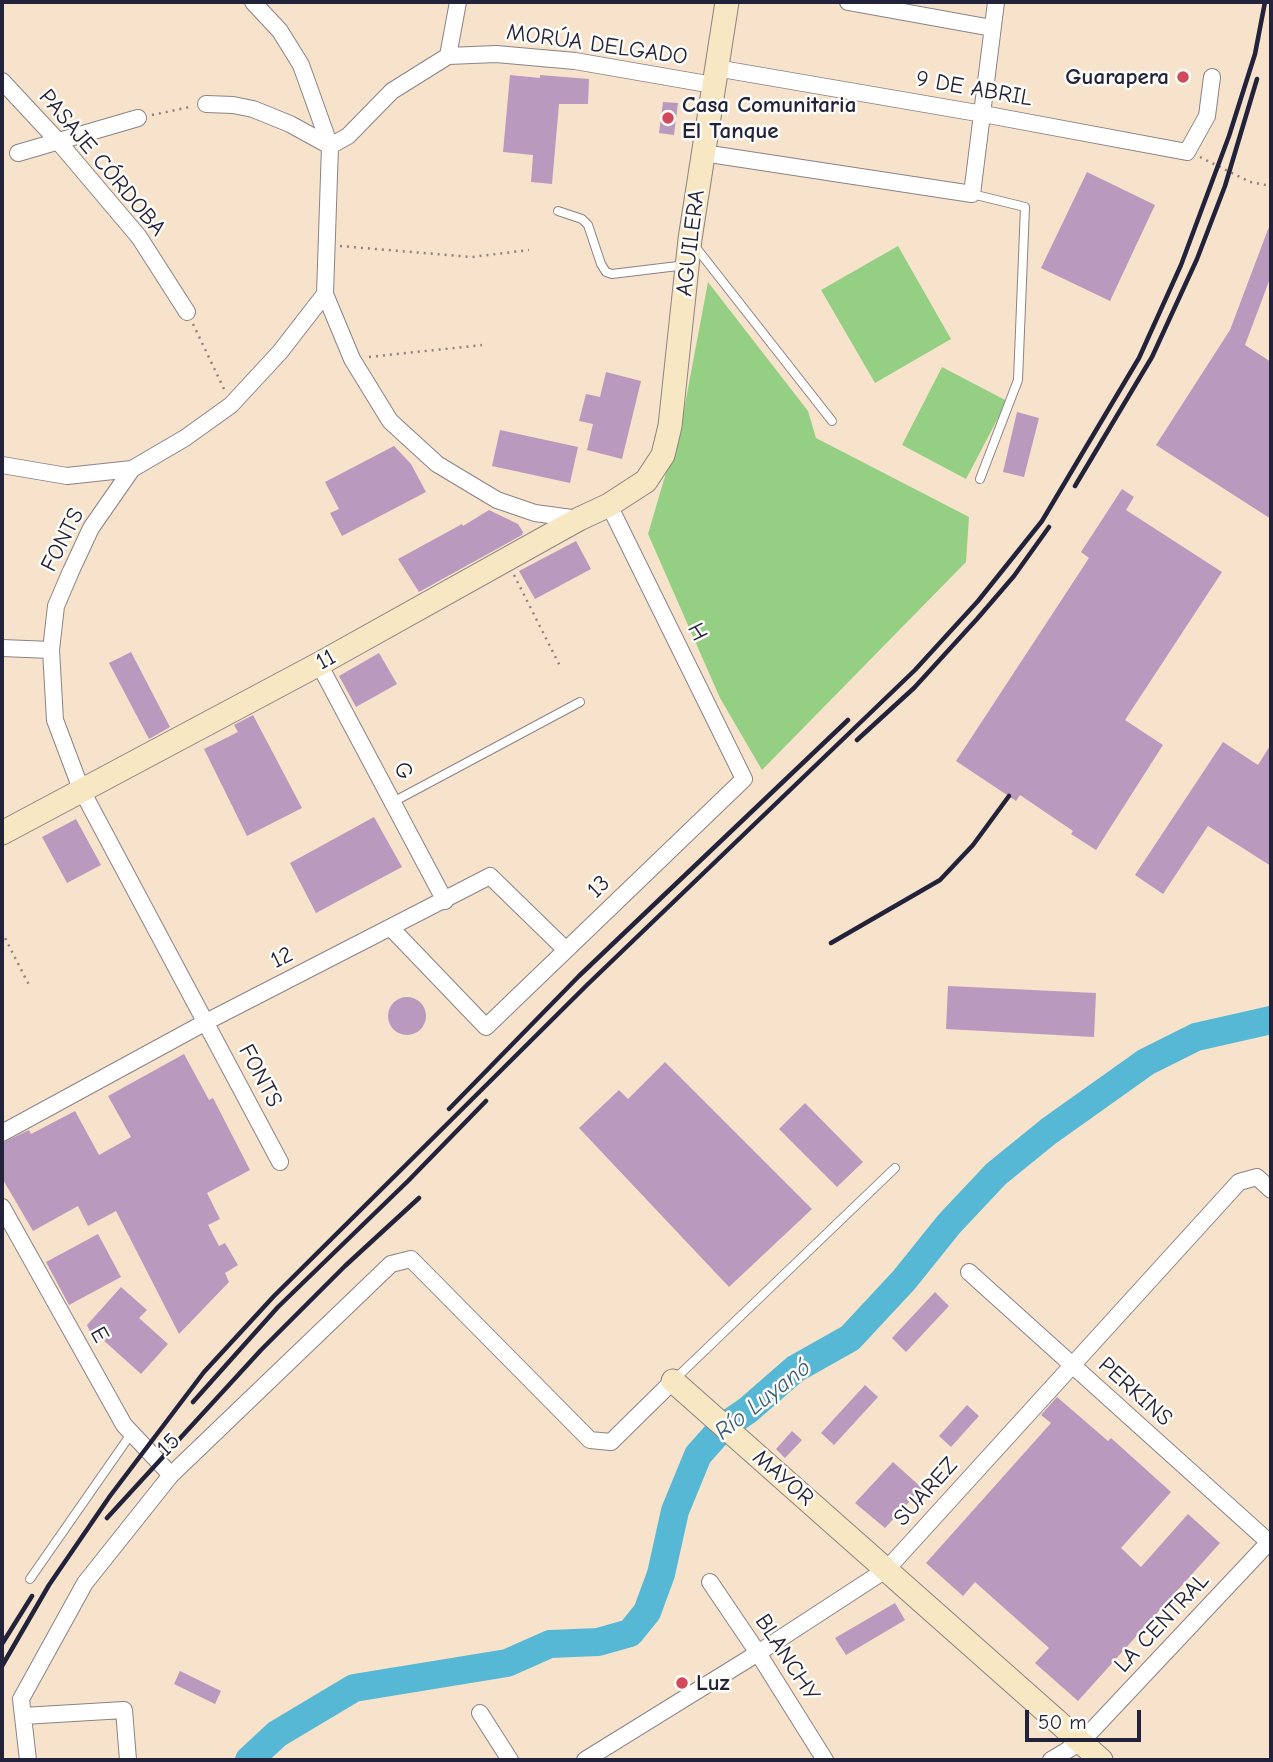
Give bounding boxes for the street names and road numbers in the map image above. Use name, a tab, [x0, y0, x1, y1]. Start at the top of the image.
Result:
street label: MORÚA DELGADO	[505, 19, 689, 71]
street label: 9 DE ABRIL	[914, 65, 1034, 113]
street label: PASAJE CÓRDOBA	[33, 84, 171, 242]
street label: AGUILERA	[671, 188, 711, 298]
street label: FONTS	[35, 504, 91, 576]
street label: H	[681, 618, 713, 646]
street label: 11	[311, 644, 341, 676]
street label: G	[387, 757, 419, 785]
street label: 13	[582, 870, 616, 904]
street label: 12	[266, 941, 298, 975]
street label: FONTS	[232, 1040, 288, 1112]
street label: E	[84, 1322, 114, 1348]
street label: PERKINS	[1092, 1352, 1178, 1432]
street label: 15	[152, 1428, 186, 1462]
street label: MAYOR	[747, 1444, 819, 1512]
street label: SUAREZ	[888, 1452, 964, 1532]
street label: LA CENTRAL	[1109, 1567, 1215, 1679]
street label: BLANCHY	[749, 1609, 825, 1707]

